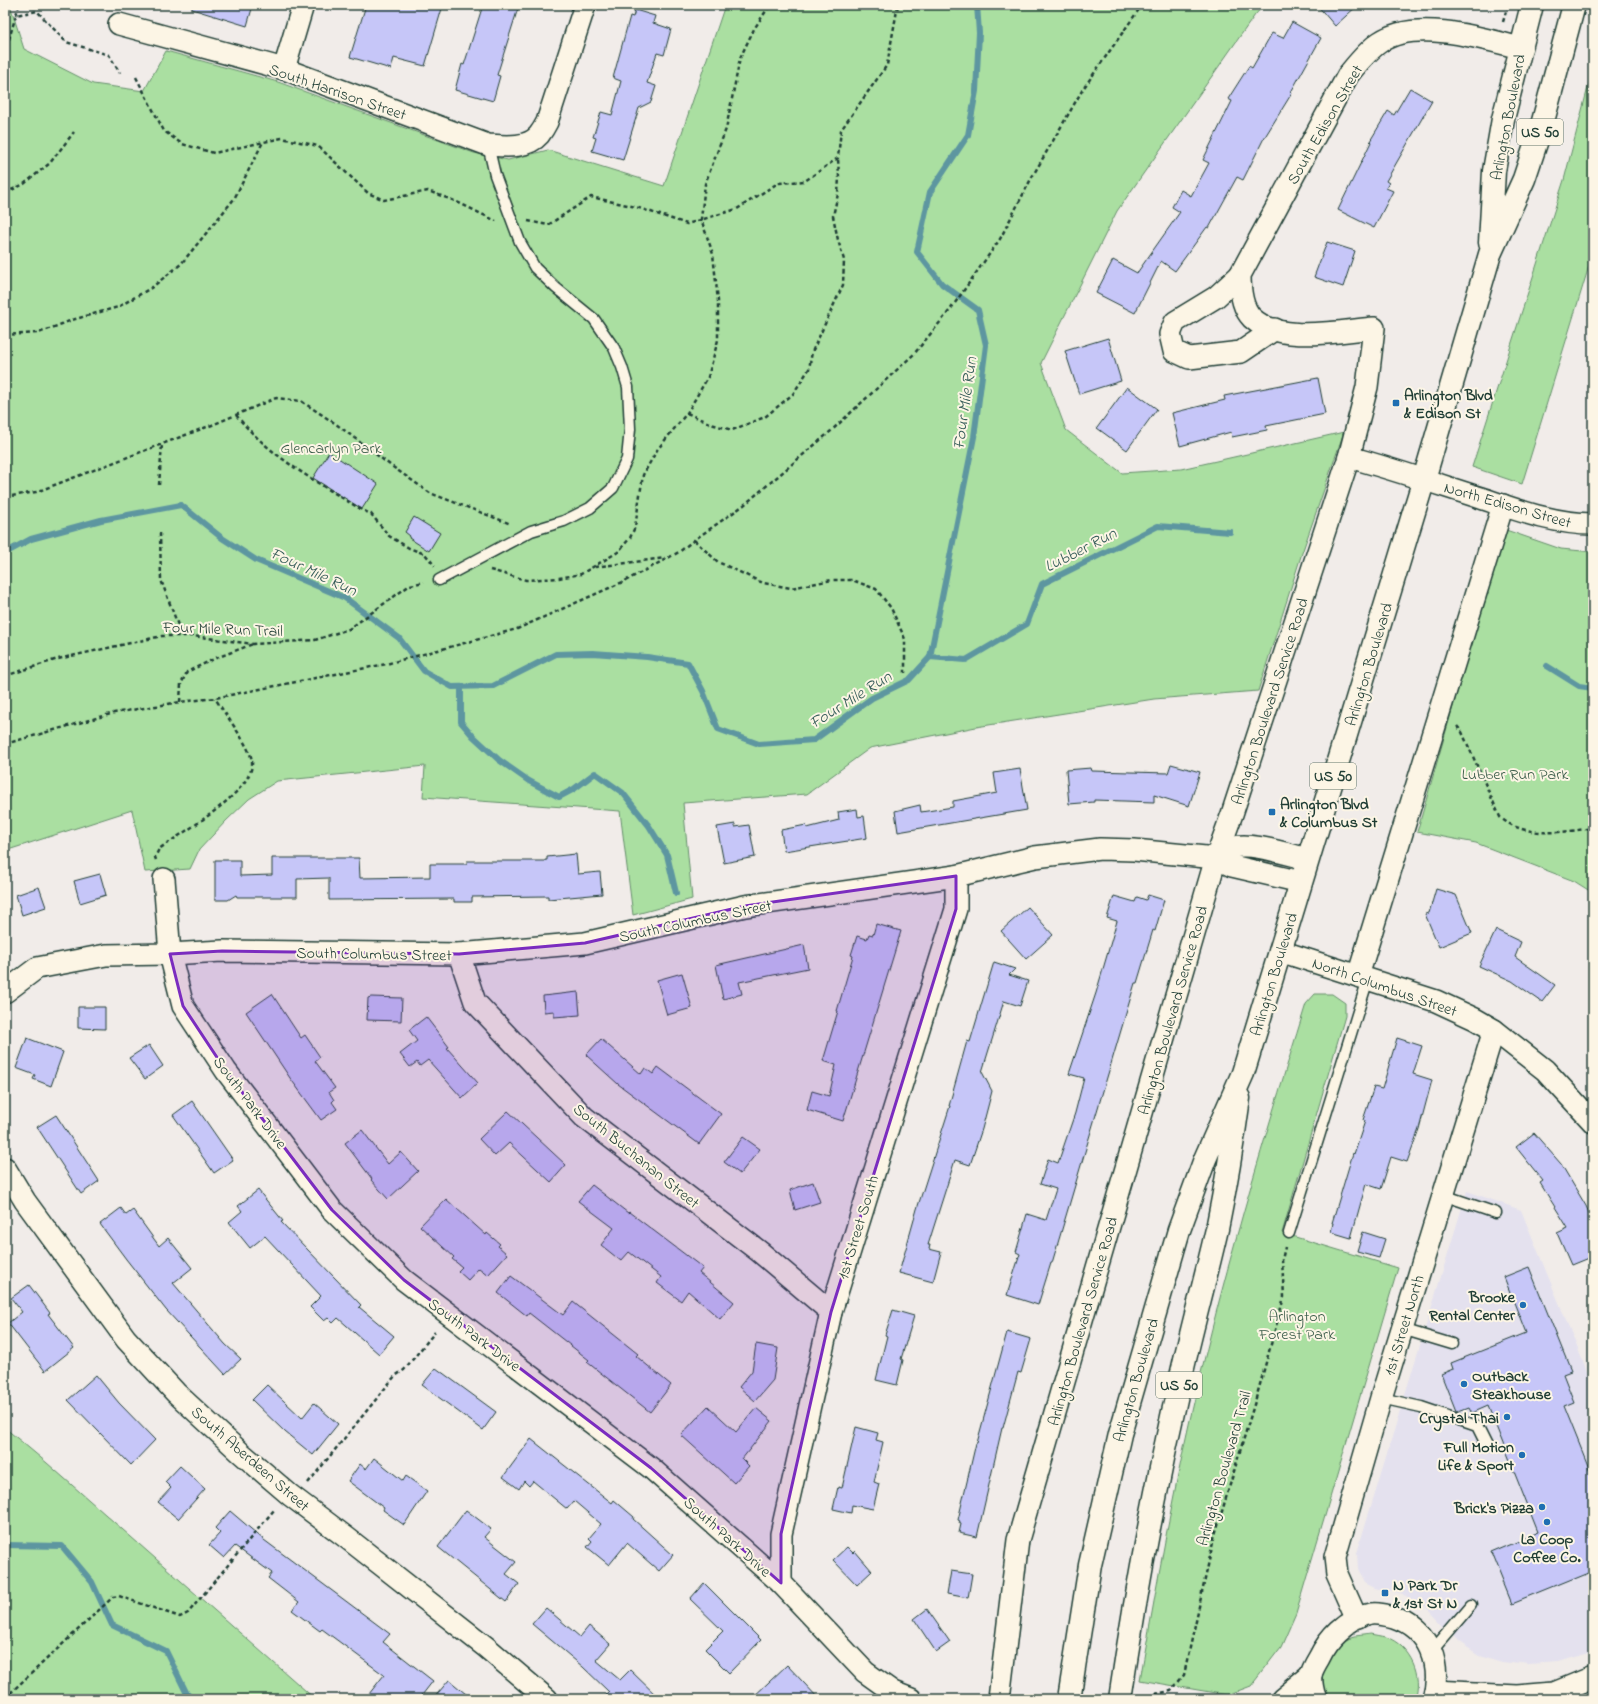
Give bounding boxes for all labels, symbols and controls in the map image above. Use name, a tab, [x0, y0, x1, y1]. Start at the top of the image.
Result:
street label: Arlington Boulevard	[1485, 52, 1533, 182]
street label: South Harrison Street	[265, 58, 410, 128]
street label: South Edison Street	[1282, 60, 1370, 189]
road number: US 50	[1517, 119, 1563, 145]
water label: Four Mile Run	[947, 355, 984, 451]
place label: Arlington Blvd & Edison St	[1403, 384, 1493, 426]
marker: Arlington Blvd & Edison St	[1391, 398, 1401, 408]
park label: Glencarlyn Park	[281, 437, 382, 461]
street label: North Edison Street	[1441, 476, 1574, 536]
water label: Lubber Run	[1040, 521, 1122, 579]
water label: Four Mile Run	[266, 541, 361, 604]
street label: Arlington Boulevard Service Road	[1226, 595, 1316, 808]
street label: Arlington Boulevard	[1340, 600, 1400, 729]
street label: Four Mile Run Trail	[162, 616, 284, 644]
water label: Four Mile Run	[805, 665, 897, 736]
road number: US 50	[1310, 763, 1356, 789]
park label: Lubber Run Park	[1462, 763, 1569, 787]
place label: Arlington Blvd & Columbus St	[1279, 793, 1378, 835]
marker: Arlington Blvd & Columbus St	[1267, 807, 1277, 817]
street label: South Columbus Street	[617, 894, 775, 950]
street label: Arlington Boulevard Service Road	[1133, 903, 1215, 1118]
street label: Arlington Boulevard	[1245, 910, 1305, 1039]
street label: South Columbus Street	[296, 942, 453, 968]
street label: North Columbus Street	[1309, 952, 1461, 1024]
street label: South Park Drive	[206, 1052, 293, 1155]
street label: South Buchanan Street	[567, 1098, 705, 1216]
street label: 1st Street South	[832, 1173, 886, 1283]
street label: Arlington Boulevard Service Road	[1043, 1214, 1125, 1429]
street label: 1st Street North	[1378, 1272, 1432, 1379]
place label: Brooke Rental Center	[1428, 1286, 1516, 1328]
street label: South Park Drive	[422, 1293, 526, 1379]
marker: Brooke Rental Center	[1518, 1300, 1528, 1310]
park label: Arlington Forest Park	[1258, 1305, 1336, 1347]
street label: Arlington Boulevard	[1108, 1316, 1166, 1445]
place label: Outback Steakhouse	[1472, 1365, 1552, 1407]
road number: US 50	[1156, 1372, 1202, 1398]
marker: Outback Steakhouse	[1459, 1379, 1469, 1389]
street label: Arlington Boulevard Trail	[1191, 1388, 1259, 1549]
street label: South Aberdeen Street	[185, 1401, 315, 1518]
place label: Crystal Thai	[1419, 1407, 1499, 1432]
marker: Crystal Thai	[1502, 1412, 1512, 1422]
place label: Full Motion Life & Sport	[1438, 1436, 1515, 1478]
marker: Full Motion Life & Sport	[1517, 1450, 1527, 1460]
street label: South Park Drive	[677, 1491, 777, 1584]
place label: Brick's Pizza	[1453, 1497, 1534, 1521]
marker: Brick's Pizza	[1537, 1502, 1547, 1512]
marker: La Coop Coffee Co.	[1542, 1517, 1552, 1527]
place label: La Coop Coffee Co.	[1513, 1528, 1581, 1570]
place label: N Park Dr & 1st St N	[1392, 1574, 1458, 1616]
marker: N Park Dr & 1st St N	[1380, 1588, 1390, 1598]

